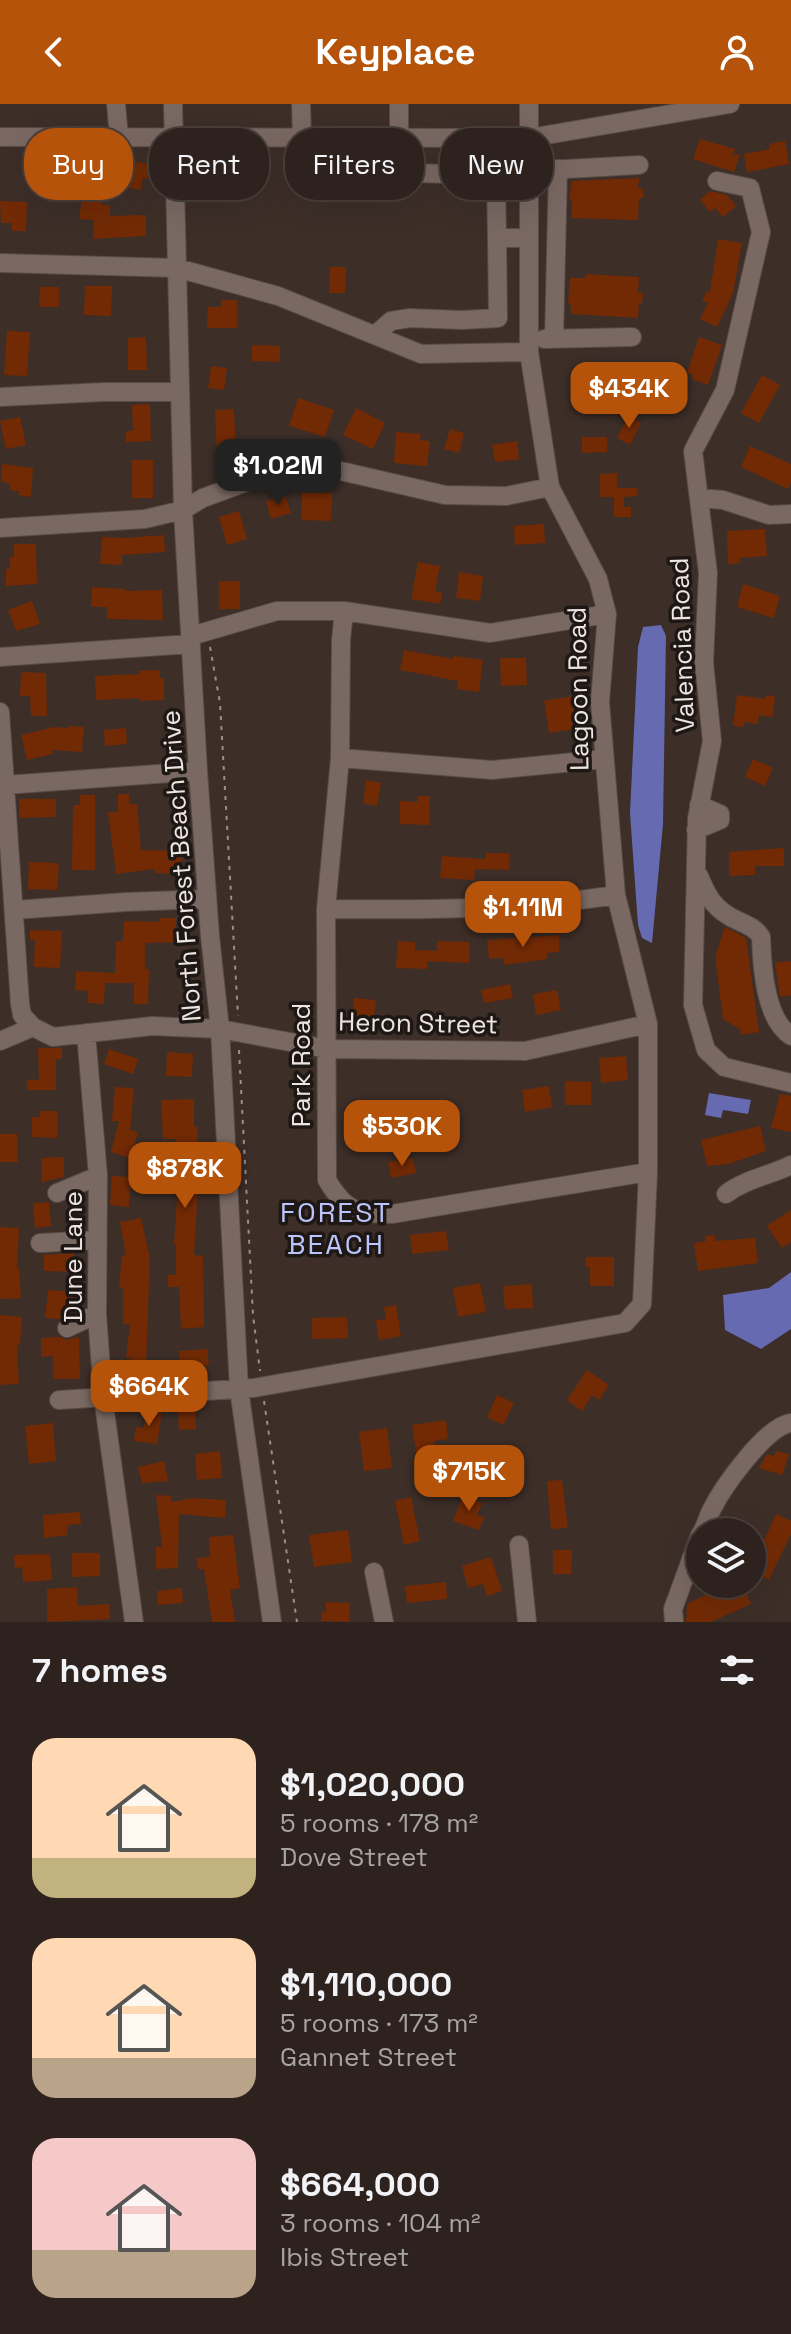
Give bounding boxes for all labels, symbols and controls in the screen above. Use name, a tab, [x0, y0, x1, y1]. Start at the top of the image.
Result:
text: Keyplace	[316, 29, 475, 75]
icon: back	[32, 30, 76, 74]
icon: person	[715, 30, 759, 74]
chip: Buy	[24, 128, 133, 200]
chip: Rent	[149, 128, 269, 200]
chip: Filters	[285, 128, 424, 200]
chip: New	[440, 128, 553, 200]
pin: $434K	[573, 362, 685, 430]
text: $434K	[589, 371, 669, 405]
pin: $1.02M	[213, 439, 343, 507]
text: $1.02M	[233, 448, 323, 482]
street label: Valencia Road	[662, 557, 702, 733]
street label: Lagoon Road	[560, 607, 596, 771]
street label: North Forest Beach Drive	[153, 709, 209, 1023]
pin: $1.11M	[458, 881, 588, 949]
text: $1.11M	[483, 890, 563, 924]
street label: Park Road	[284, 1003, 318, 1127]
street label: Heron Street	[338, 1005, 498, 1041]
pin: $530K	[346, 1100, 458, 1168]
text: $530K	[362, 1109, 442, 1143]
pin: $878K	[129, 1142, 241, 1210]
text: $878K	[146, 1151, 224, 1185]
street label: Dune Lane	[56, 1191, 90, 1323]
district label: FOREST BEACH	[280, 1194, 392, 1262]
pin: $664K	[93, 1360, 205, 1428]
text: $664K	[109, 1369, 189, 1403]
pin: $715K	[413, 1445, 525, 1513]
text: $715K	[432, 1454, 506, 1488]
map controls	[686, 1518, 766, 1598]
button: layers	[686, 1518, 766, 1598]
icon: filters	[715, 1648, 759, 1692]
text: 7 homes	[32, 1649, 168, 1692]
text: $1,020,000	[280, 1763, 465, 1806]
icon: home	[96, 1770, 192, 1866]
text: 5 rooms · 178 m²	[280, 1806, 478, 1840]
text: Dove Street	[280, 1840, 428, 1874]
text: $1,110,000	[280, 1963, 452, 2006]
icon: home	[96, 1970, 192, 2066]
text: 5 rooms · 173 m²	[280, 2006, 478, 2040]
text: Gannet Street	[280, 2040, 457, 2074]
text: $664,000	[280, 2163, 440, 2206]
icon: home	[96, 2170, 192, 2266]
text: 3 rooms · 104 m²	[280, 2206, 481, 2240]
text: Ibis Street	[280, 2240, 409, 2274]

